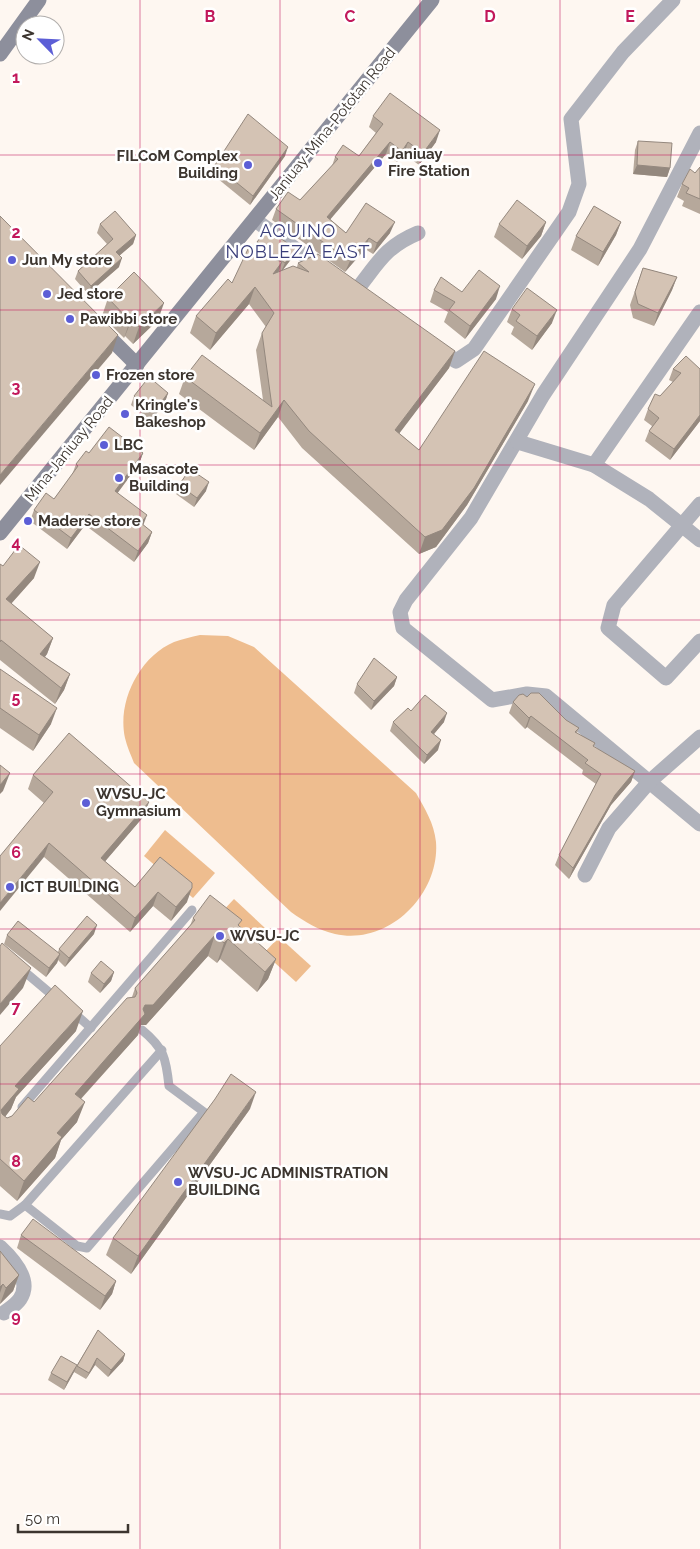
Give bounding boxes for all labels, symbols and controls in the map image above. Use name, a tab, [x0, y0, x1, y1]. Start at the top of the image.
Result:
text: B	[205, 7, 216, 26]
text: C	[345, 7, 356, 26]
text: D	[484, 7, 496, 26]
text: E	[625, 7, 635, 26]
north arrow	[15, 15, 65, 65]
text: N	[19, 27, 38, 43]
street label: Janiuay-Mina-Pototan Road	[265, 44, 399, 204]
text: 1	[12, 68, 20, 87]
place label: Janiuay Fire Station	[388, 145, 470, 180]
place label: FILCoM Complex Building	[117, 147, 238, 182]
marker: Janiuay Fire Station	[372, 157, 384, 169]
marker: FILCoM Complex Building	[242, 159, 254, 171]
district label: AQUINO NOBLEZA EAST	[225, 220, 371, 262]
text: 2	[11, 223, 21, 242]
place label: Jun My store	[22, 251, 112, 269]
marker: Jun My store	[6, 254, 18, 266]
place label: Jed store	[57, 285, 123, 303]
marker: Jed store	[41, 288, 53, 300]
place label: Pawibbi store	[80, 310, 177, 328]
marker: Pawibbi store	[64, 313, 76, 325]
place label: Frozen store	[106, 366, 195, 384]
marker: Frozen store	[90, 369, 102, 381]
text: 3	[12, 378, 21, 397]
street label: Mina-Janiuay Road	[21, 393, 117, 505]
place label: Kringle's Bakeshop	[135, 396, 206, 431]
marker: Kringle's Bakeshop	[119, 408, 131, 420]
place label: LBC	[114, 436, 143, 454]
marker: LBC	[98, 439, 110, 451]
place label: Masacote Building	[129, 460, 199, 495]
marker: Masacote Building	[113, 472, 125, 484]
place label: Maderse store	[38, 512, 141, 530]
marker: Maderse store	[22, 515, 34, 527]
text: 4	[11, 533, 21, 552]
text: 5	[12, 688, 21, 707]
place label: WVSU-JC Gymnasium	[96, 785, 181, 820]
marker: WVSU-JC Gymnasium	[80, 797, 92, 809]
text: 6	[11, 843, 21, 862]
place label: ICT BUILDING	[20, 878, 119, 896]
marker: ICT BUILDING	[4, 881, 16, 893]
place label: WVSU-JC	[230, 927, 300, 945]
marker: WVSU-JC	[214, 930, 226, 942]
text: 7	[12, 998, 21, 1017]
text: 8	[11, 1152, 21, 1171]
place label: WVSU-JC ADMINISTRATION BUILDING	[188, 1164, 389, 1199]
marker: WVSU-JC ADMINISTRATION BUILDING	[172, 1176, 184, 1188]
text: 9	[11, 1307, 21, 1326]
scale bar	[18, 1502, 128, 1534]
text: 50 m	[25, 1510, 60, 1528]

